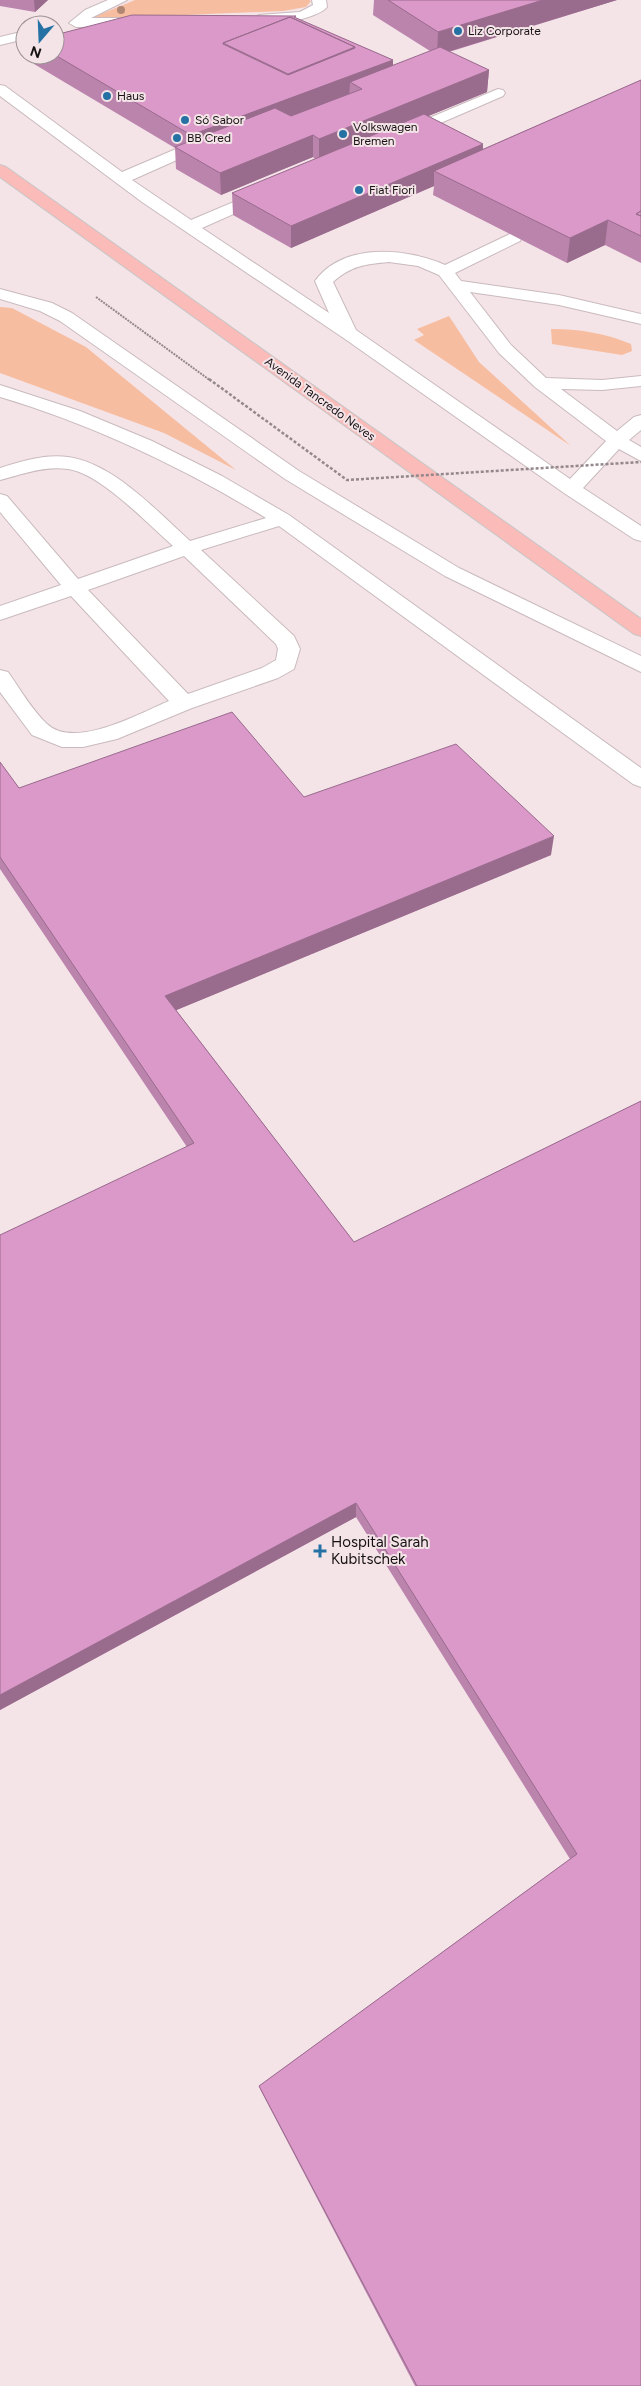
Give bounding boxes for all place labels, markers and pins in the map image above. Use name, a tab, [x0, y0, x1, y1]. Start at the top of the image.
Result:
place label: Liz Corporate	[468, 24, 541, 38]
marker: Liz Corporate	[452, 25, 464, 37]
place label: Haus	[117, 89, 145, 103]
marker: Haus	[101, 90, 113, 102]
place label: Só Sabor	[195, 113, 244, 127]
marker: Só Sabor	[179, 114, 191, 126]
place label: Volkswagen Bremen	[353, 120, 418, 148]
marker: Volkswagen Bremen	[337, 128, 349, 140]
place label: BB Cred	[187, 131, 231, 145]
marker: BB Cred	[171, 132, 183, 144]
place label: Fiat Fiori	[369, 183, 415, 197]
marker: Fiat Fiori	[353, 184, 365, 196]
place label: Hospital Sarah Kubitschek	[331, 1533, 429, 1568]
marker: Hospital Sarah Kubitschek	[313, 1544, 327, 1558]

